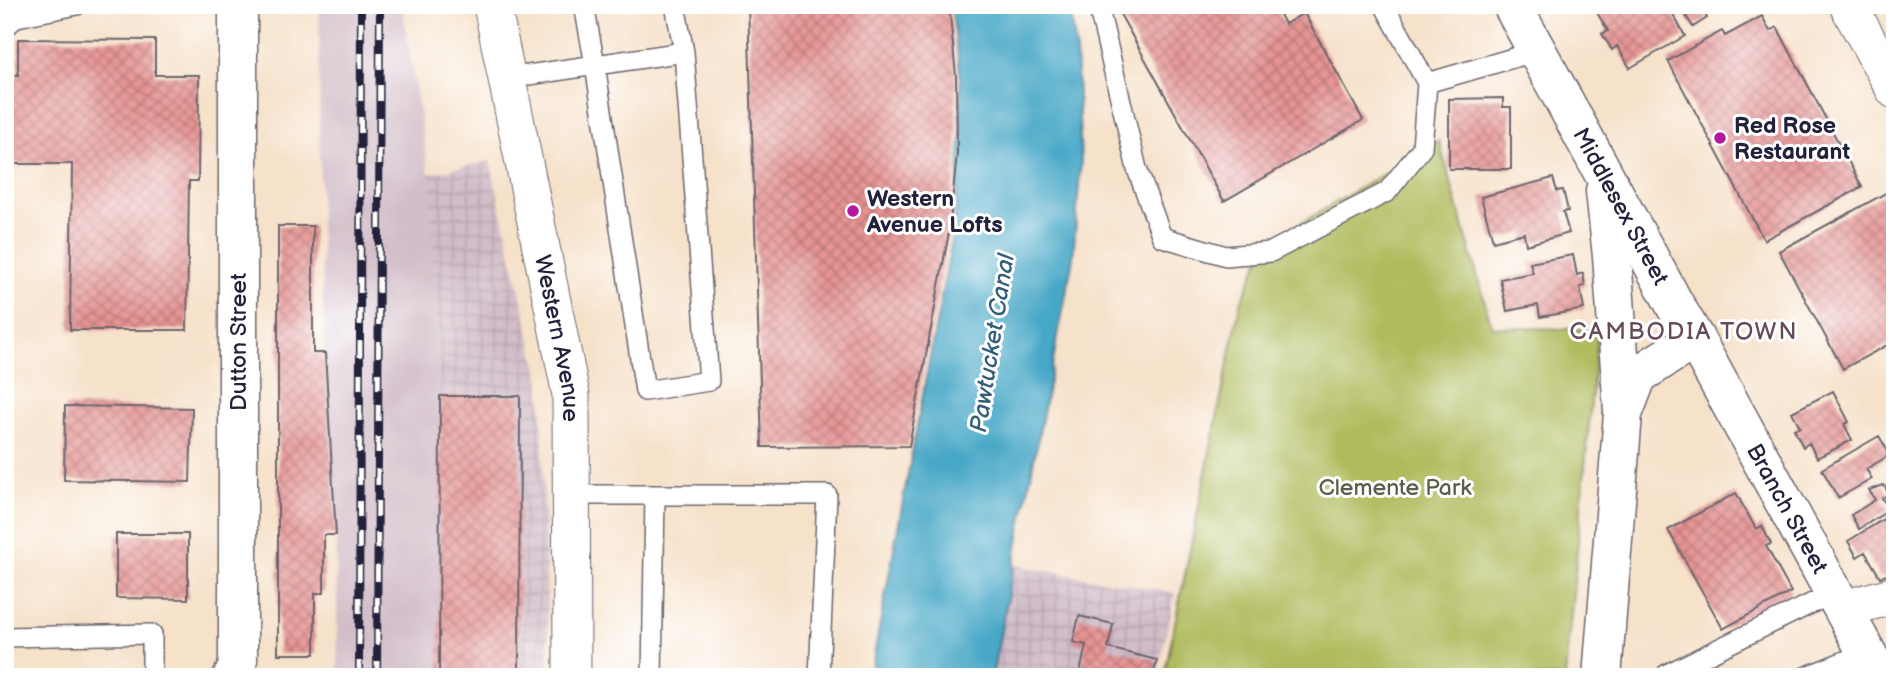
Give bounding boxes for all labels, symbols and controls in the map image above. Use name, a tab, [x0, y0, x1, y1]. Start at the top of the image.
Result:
place label: Red Rose Restaurant	[1734, 112, 1850, 166]
street label: Middlesex Street	[1566, 123, 1674, 290]
marker: Red Rose Restaurant	[1712, 130, 1728, 146]
place label: Western Avenue Lofts	[866, 185, 1002, 239]
marker: Western Avenue Lofts	[845, 203, 861, 219]
water label: Pawtucket Canal	[964, 250, 1021, 434]
street label: Western Avenue	[528, 253, 584, 422]
street label: Dutton Street	[225, 273, 253, 411]
district label: CAMBODIA TOWN	[1570, 317, 1798, 346]
street label: Branch Street	[1740, 439, 1834, 579]
park label: Clemente Park	[1319, 474, 1472, 502]

